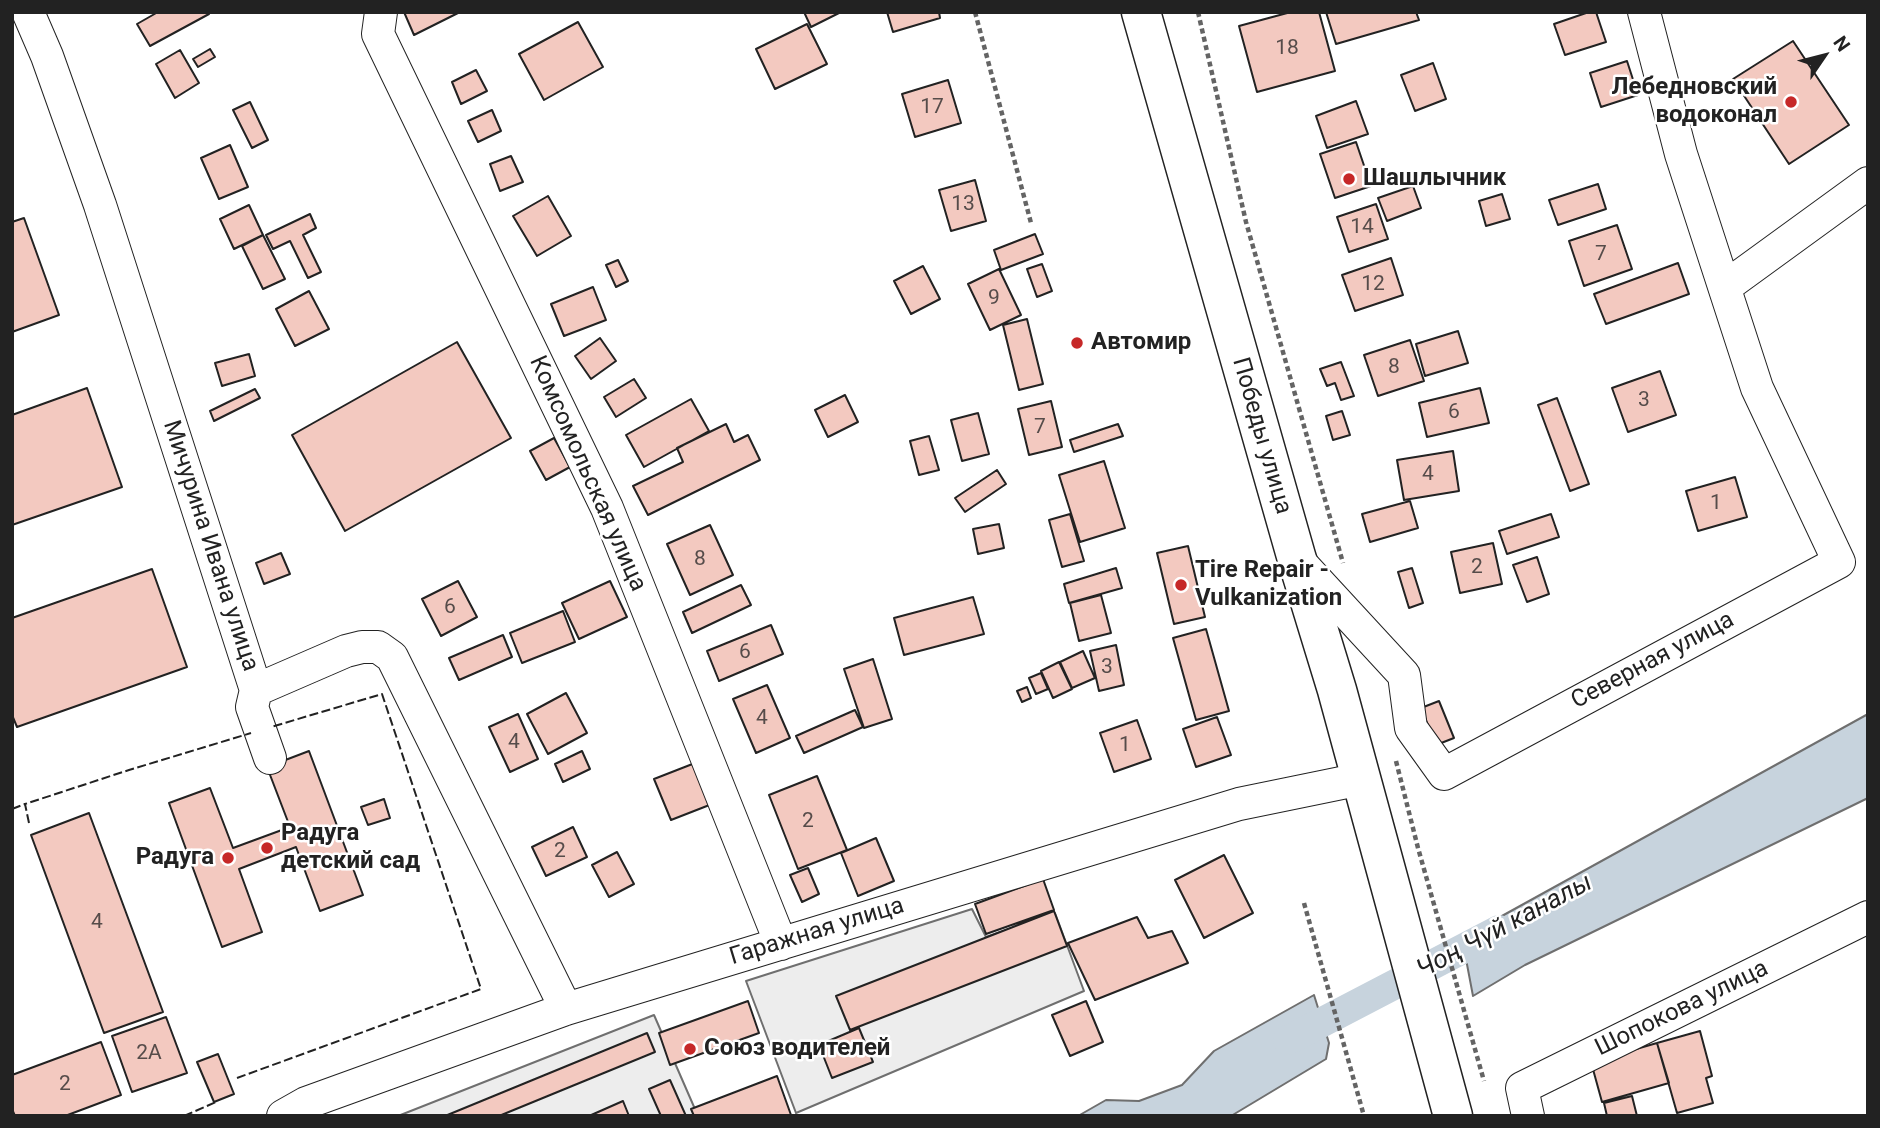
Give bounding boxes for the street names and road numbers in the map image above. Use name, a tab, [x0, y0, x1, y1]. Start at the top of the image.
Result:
street label: Комсомольская улица	[522, 352, 652, 596]
street label: Победы улица	[1225, 354, 1297, 518]
street label: Мичурина Ивана улица	[156, 417, 264, 675]
street label: Северная улица	[1567, 606, 1739, 716]
street label: Гаражная улица	[726, 892, 908, 972]
street label: Шопокова улица	[1591, 955, 1773, 1063]

